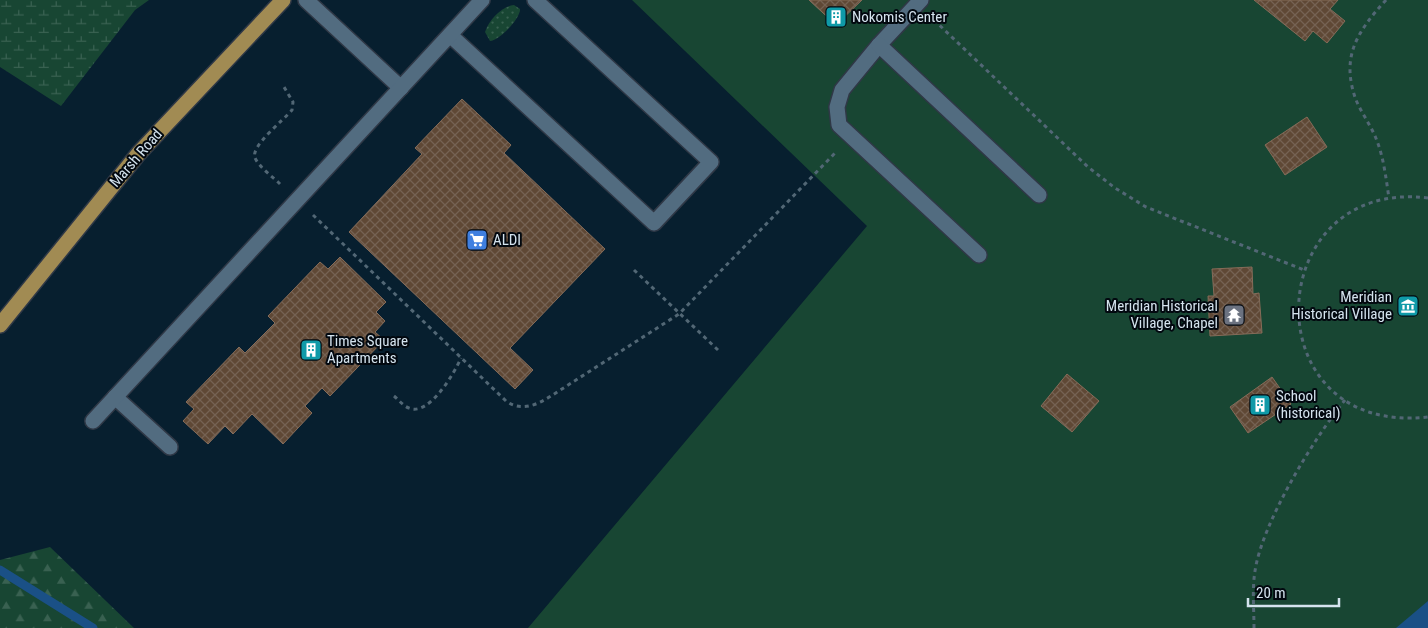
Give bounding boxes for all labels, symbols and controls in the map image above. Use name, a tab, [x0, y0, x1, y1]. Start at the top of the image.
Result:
building icon: Nokomis Center	[824, 5, 848, 29]
place label: Nokomis Center	[852, 8, 947, 26]
street label: Marsh Road	[106, 125, 166, 191]
supermarket icon: ALDI	[465, 228, 489, 252]
place label: ALDI	[493, 231, 521, 249]
place label: Meridian Historical Village	[1291, 288, 1392, 323]
museum icon: Meridian Historical Village	[1396, 294, 1420, 318]
place label: Meridian Historical Village, Chapel	[1106, 297, 1218, 332]
temple icon: Meridian Historical Village, Chapel	[1222, 303, 1246, 327]
place label: Times Square Apartments	[327, 332, 408, 367]
building icon: Times Square Apartments	[299, 338, 323, 362]
place label: School (historical)	[1276, 387, 1340, 422]
building icon: School (historical)	[1248, 393, 1272, 417]
scale bar	[1248, 576, 1339, 608]
text: 20 m	[1256, 584, 1286, 602]

